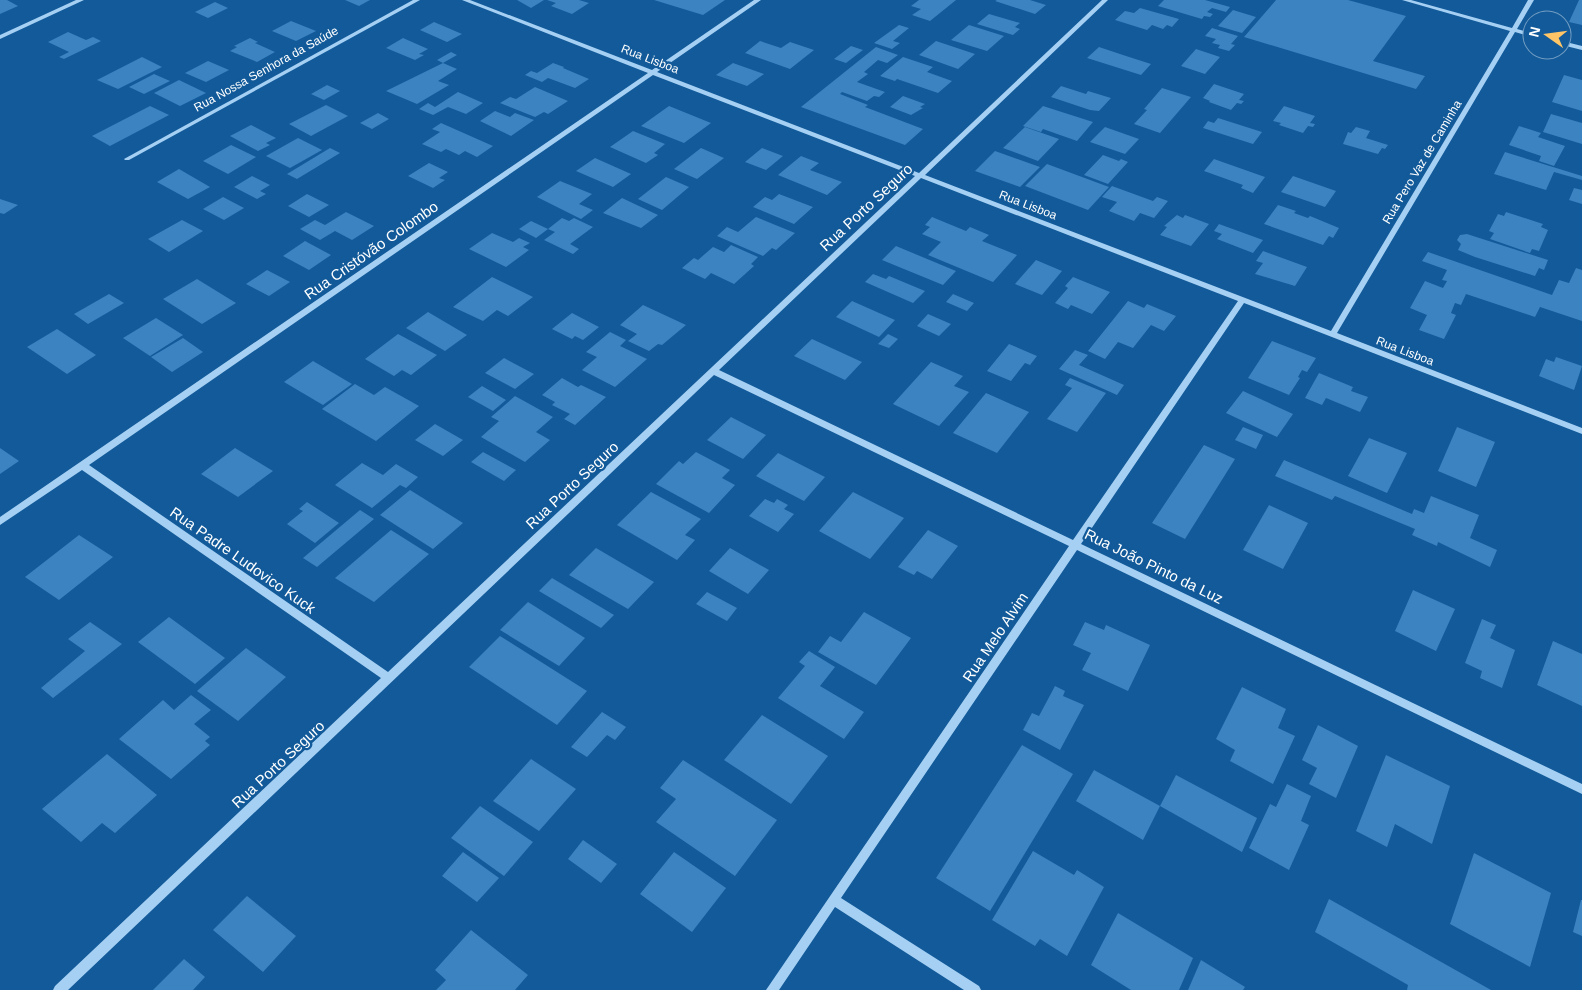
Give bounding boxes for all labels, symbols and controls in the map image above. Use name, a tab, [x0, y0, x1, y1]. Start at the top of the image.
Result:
north arrow	[1522, 10, 1572, 60]
street label: Rua Nossa Senhora da Saúde	[191, 23, 341, 115]
text: N	[1525, 25, 1543, 39]
street label: Rua Lisboa	[619, 42, 681, 77]
street label: Rua Pero Vaz de Caminha	[1379, 97, 1465, 226]
street label: Rua Porto Seguro	[816, 160, 916, 254]
street label: Rua Lisboa	[997, 188, 1059, 223]
street label: Rua Cristóvão Colombo	[301, 197, 441, 303]
street label: Rua Lisboa	[1374, 334, 1436, 369]
street label: Rua Porto Seguro	[522, 438, 622, 532]
street label: Rua Padre Ludovico Kuck	[167, 503, 319, 617]
street label: Rua João Pinto da Luz	[1082, 525, 1226, 607]
street label: Rua Melo Alvim	[959, 589, 1031, 685]
street label: Rua Porto Seguro	[228, 717, 328, 811]

